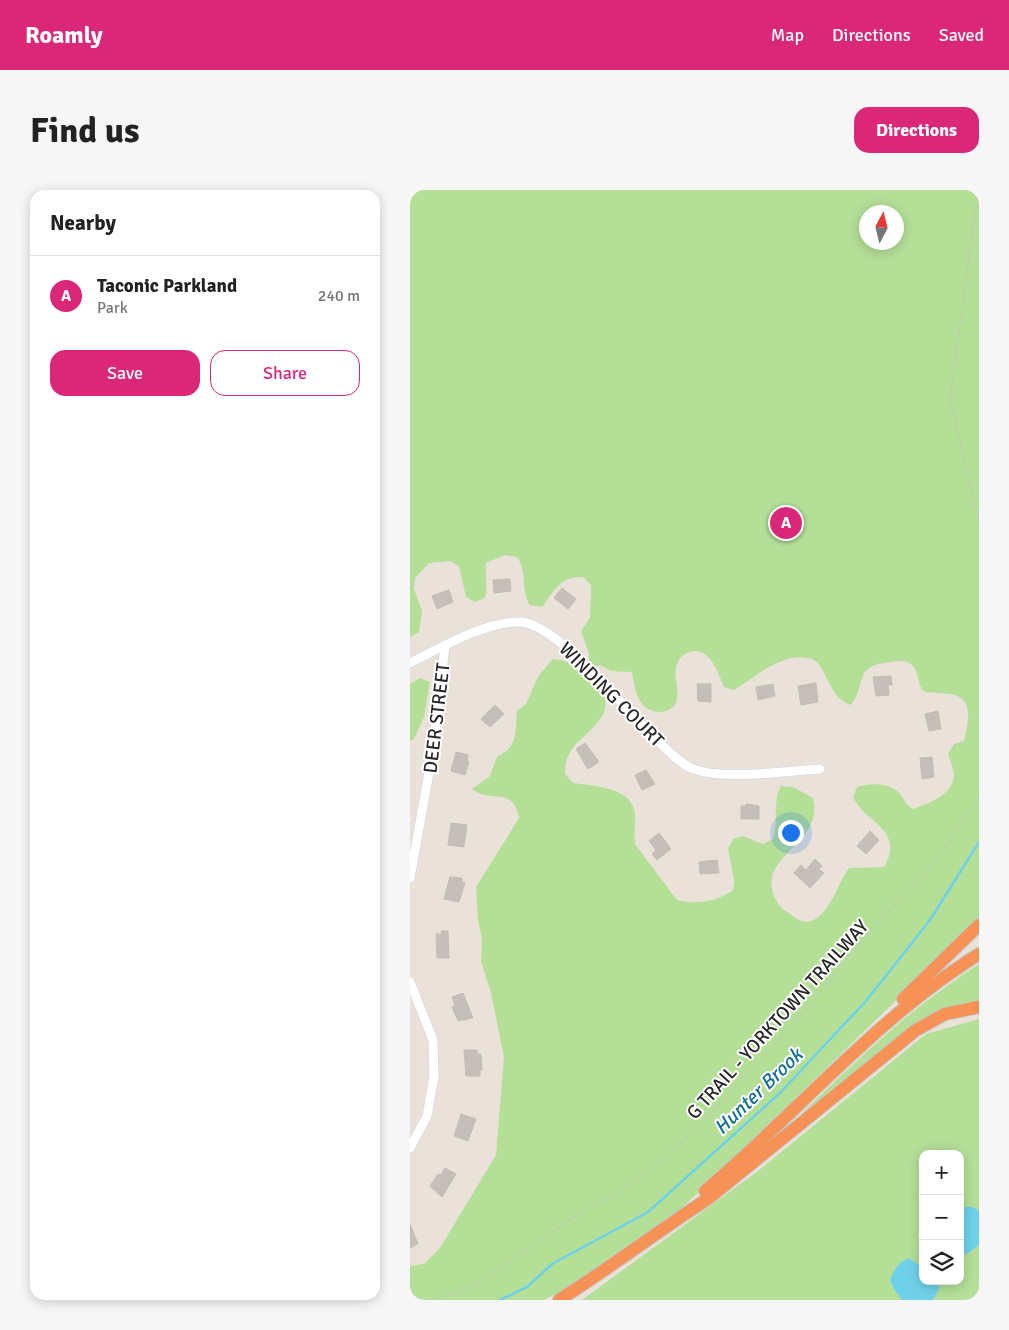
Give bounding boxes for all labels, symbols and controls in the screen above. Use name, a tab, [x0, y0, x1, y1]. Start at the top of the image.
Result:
text: Roamly	[25, 20, 103, 50]
text: Map	[771, 24, 804, 46]
text: Directions	[832, 24, 911, 46]
text: Saved	[939, 24, 984, 46]
button: Directions	[854, 107, 979, 153]
text: Find us	[30, 109, 140, 152]
north arrow	[859, 205, 904, 250]
text: Nearby	[50, 210, 116, 236]
text: Taconic Parkland	[97, 274, 237, 298]
text: A	[61, 286, 71, 306]
text: 240 m	[318, 286, 360, 306]
text: Park	[97, 298, 128, 318]
button: Save	[50, 350, 200, 396]
button: Share	[210, 350, 360, 396]
pin: A	[770, 504, 802, 542]
street label: WINDING COURT	[554, 637, 669, 753]
street label: DEER STREET	[418, 661, 456, 775]
your location	[778, 820, 804, 846]
street label: G TRAIL - YORKTOWN TRAILWAY	[682, 914, 874, 1125]
water label: Hunter Brook	[709, 1042, 809, 1140]
map controls	[919, 1150, 964, 1285]
button: +	[919, 1150, 964, 1195]
button: −	[919, 1195, 964, 1240]
button: layers	[919, 1240, 964, 1285]

